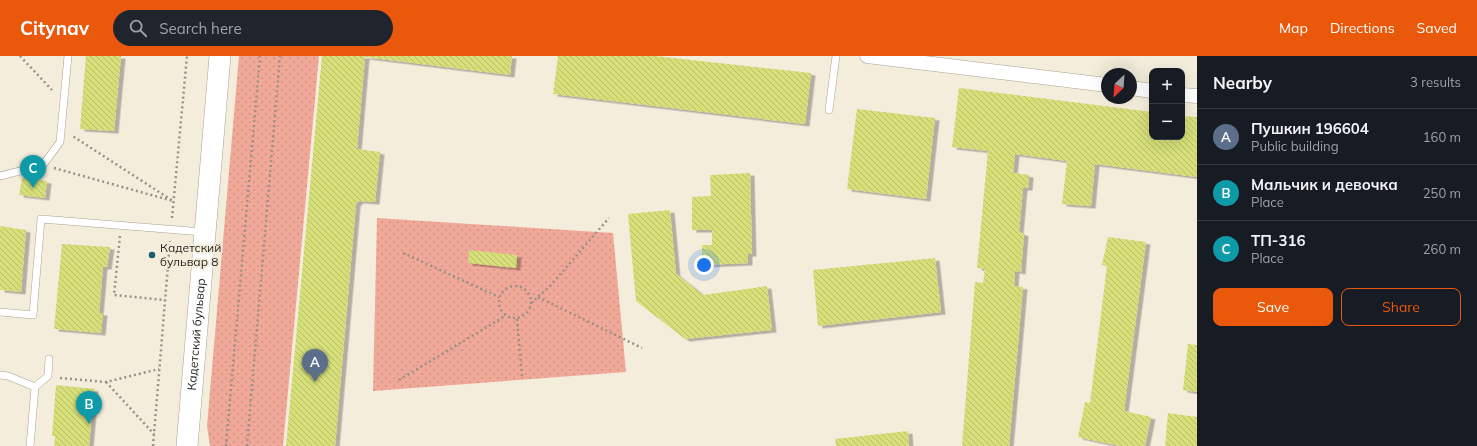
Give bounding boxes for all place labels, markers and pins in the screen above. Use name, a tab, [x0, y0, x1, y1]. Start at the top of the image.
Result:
pin: C	[20, 155, 46, 188]
place label: Кадетский бульвар 8	[160, 240, 221, 269]
marker: Кадетский бульвар 8	[147, 250, 157, 260]
pin: A	[302, 349, 328, 382]
pin: B	[76, 391, 102, 424]

